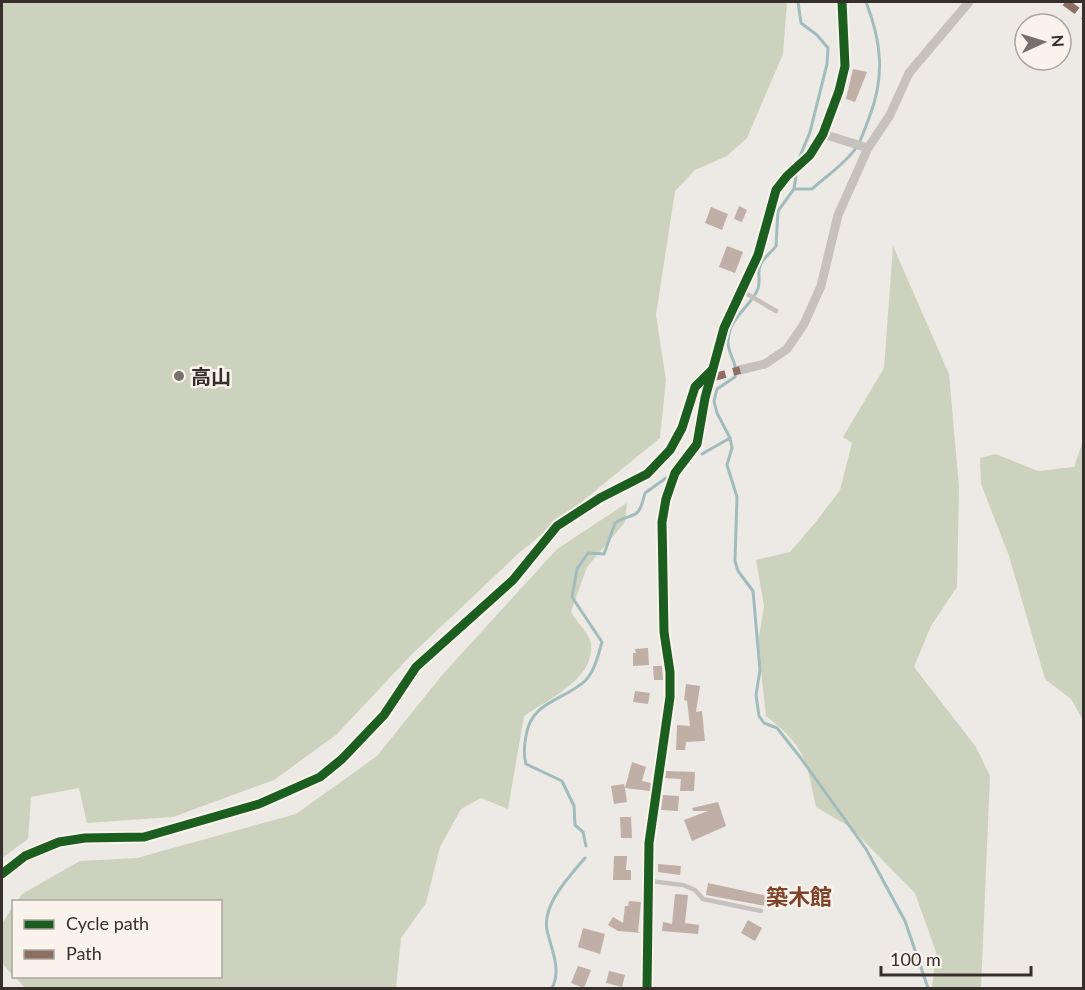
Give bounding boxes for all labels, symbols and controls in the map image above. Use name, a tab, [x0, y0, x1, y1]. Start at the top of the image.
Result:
north arrow	[1013, 12, 1073, 72]
text: N	[1049, 34, 1068, 48]
place label: 高山	[191, 364, 231, 388]
marker: 高山	[172, 369, 186, 383]
district label: 築木館	[766, 883, 832, 910]
legend	[12, 900, 222, 978]
text: Cycle path	[66, 912, 149, 934]
scale bar	[881, 939, 1031, 977]
text: Path	[66, 942, 102, 964]
text: 100 m	[890, 948, 941, 970]

